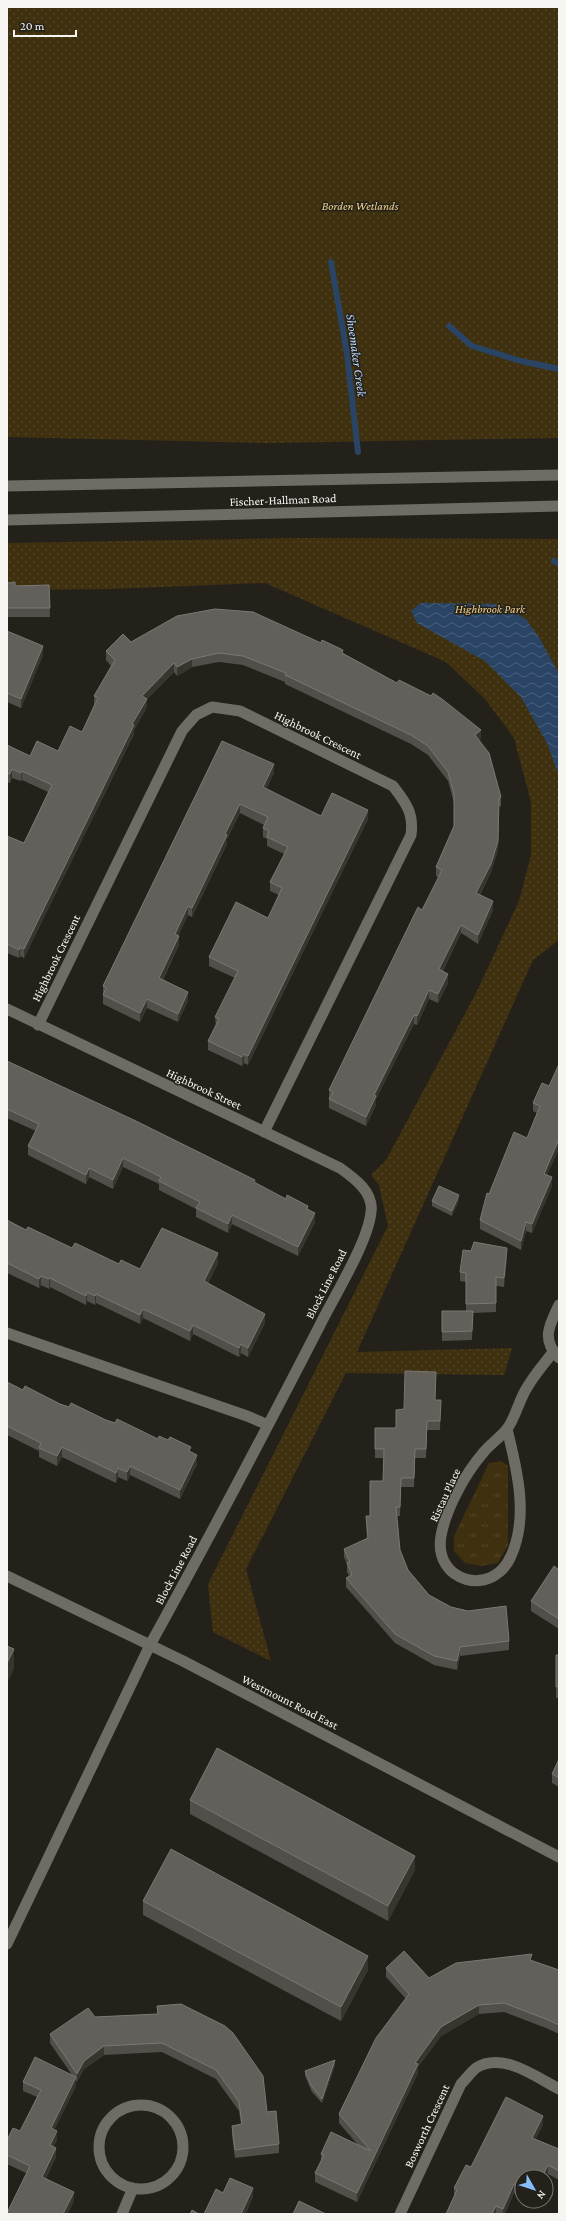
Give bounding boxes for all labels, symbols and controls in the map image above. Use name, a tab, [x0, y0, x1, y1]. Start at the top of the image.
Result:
scale bar	[14, 12, 76, 38]
text: 20 m	[20, 19, 45, 33]
park label: Borden Wetlands	[322, 199, 399, 213]
water label: Shoemaker Creek	[343, 313, 370, 399]
street label: Fischer-Hallman Road	[229, 491, 337, 509]
park label: Highbrook Park	[455, 602, 526, 616]
street label: Highbrook Crescent	[272, 708, 365, 763]
street label: Highbrook Crescent	[29, 911, 84, 1004]
street label: Highbrook Street	[164, 1065, 245, 1113]
street label: Block Line Road	[303, 1246, 350, 1321]
street label: Ristau Place	[427, 1466, 463, 1524]
street label: Block Line Road	[152, 1533, 200, 1607]
street label: Westmount Road East	[239, 1672, 342, 1733]
street label: Bosworth Crescent	[402, 2081, 453, 2170]
north arrow	[514, 2169, 554, 2209]
text: N	[534, 2189, 549, 2202]

